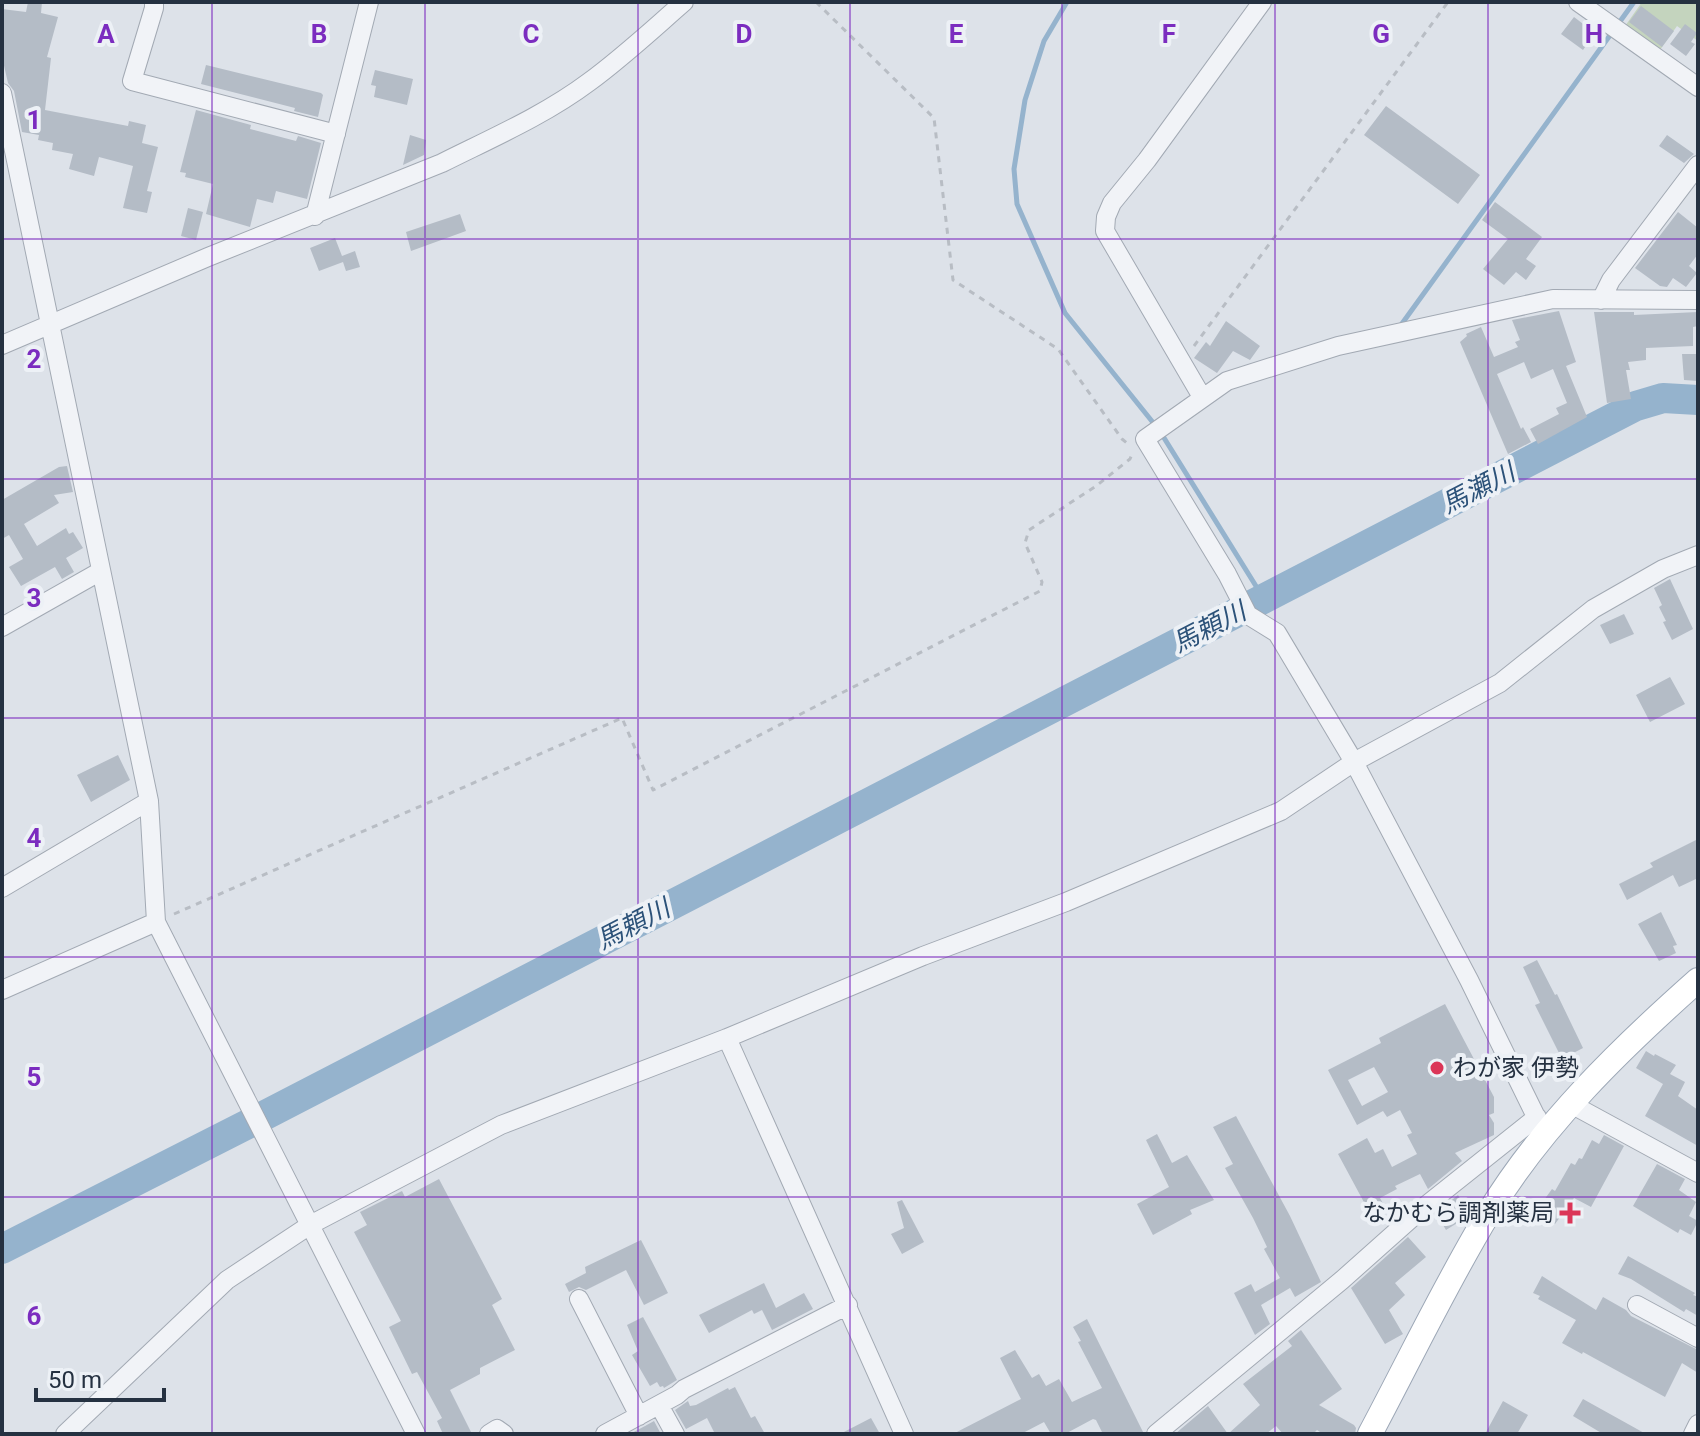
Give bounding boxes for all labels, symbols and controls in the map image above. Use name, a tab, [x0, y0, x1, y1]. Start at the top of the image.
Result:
text: A	[97, 19, 115, 49]
text: B	[311, 19, 327, 49]
text: C	[522, 19, 540, 49]
text: D	[736, 19, 752, 49]
text: E	[949, 19, 964, 49]
text: F	[1162, 19, 1176, 49]
text: G	[1372, 19, 1390, 49]
text: H	[1585, 19, 1603, 49]
text: 1	[27, 105, 41, 135]
text: 2	[27, 344, 41, 374]
water label: 馬瀬川	[1436, 456, 1522, 519]
text: 3	[27, 583, 41, 613]
water label: 馬頼川	[1167, 595, 1253, 658]
text: 4	[27, 823, 42, 853]
water label: 馬頼川	[591, 892, 677, 955]
place label: わが家 伊勢	[1453, 1054, 1579, 1082]
marker: わが家 伊勢	[1428, 1059, 1446, 1077]
text: 5	[27, 1062, 41, 1092]
place label: なかむら調剤薬局	[1362, 1199, 1554, 1227]
marker: なかむら調剤薬局	[1561, 1204, 1579, 1222]
text: 6	[27, 1301, 42, 1331]
scale bar	[36, 1352, 164, 1402]
text: 50 m	[48, 1366, 102, 1394]

